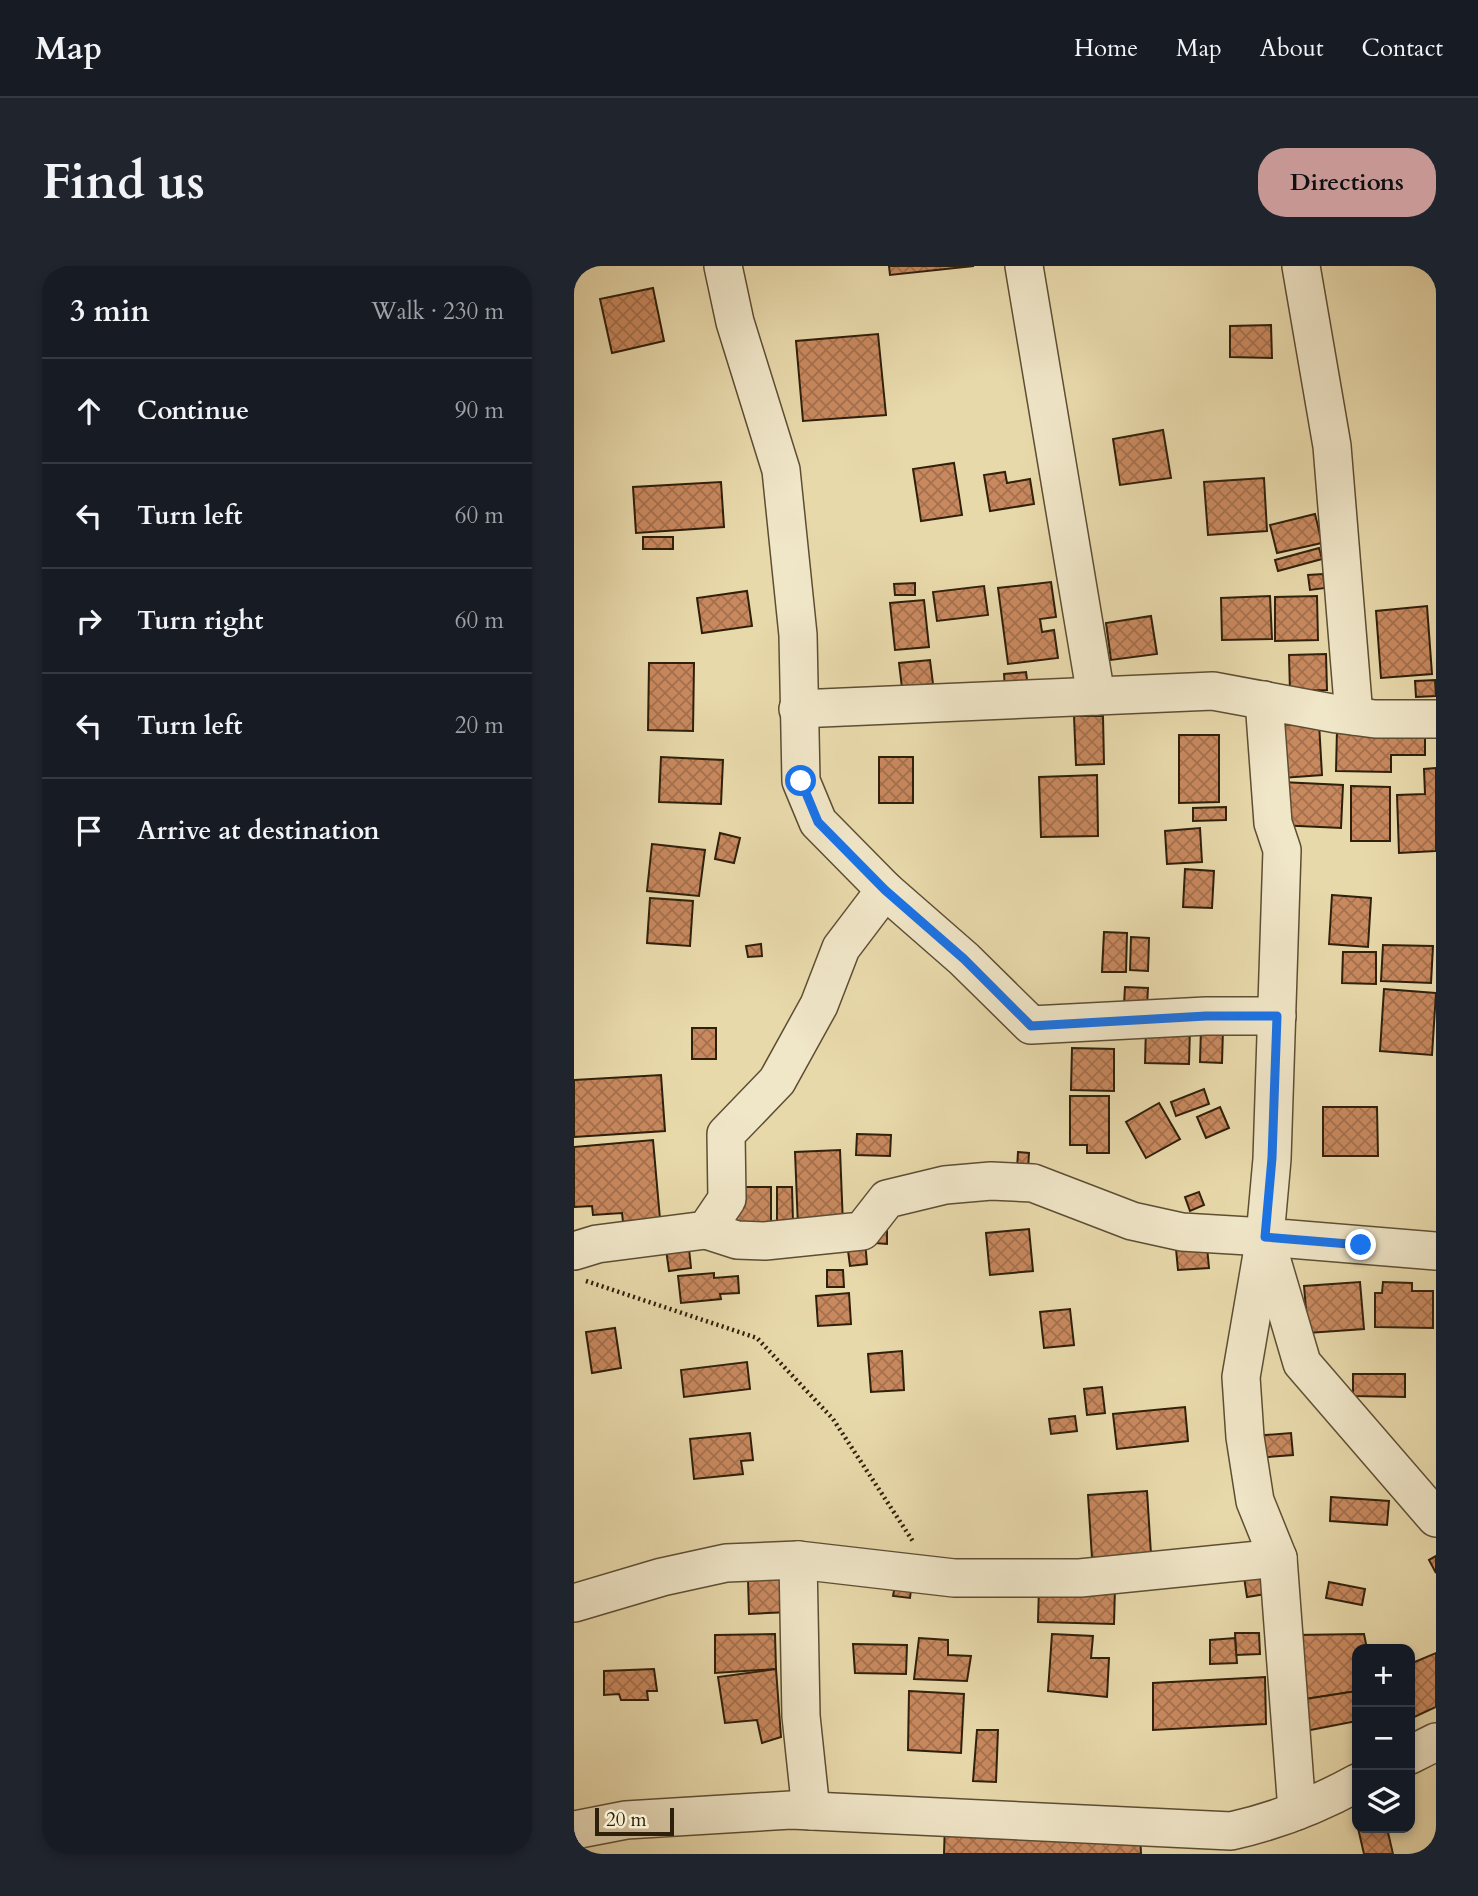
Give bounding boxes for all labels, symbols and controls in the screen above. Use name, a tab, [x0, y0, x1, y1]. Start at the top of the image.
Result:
text: Map	[35, 26, 102, 71]
text: Home	[1074, 32, 1138, 65]
text: Map	[1176, 32, 1222, 65]
text: About	[1260, 32, 1324, 65]
text: Contact	[1362, 32, 1443, 65]
button: Directions	[1258, 148, 1436, 217]
text: Find us	[42, 149, 205, 216]
text: 3 min	[70, 291, 150, 332]
text: Walk · 230 m	[371, 296, 504, 327]
icon: ahead	[70, 392, 108, 430]
text: Continue	[137, 393, 249, 428]
text: 90 m	[455, 395, 504, 426]
icon: left	[70, 497, 108, 535]
text: Turn left	[137, 498, 242, 533]
text: 60 m	[455, 500, 504, 531]
icon: right	[70, 602, 108, 640]
text: Turn right	[137, 603, 264, 638]
text: 60 m	[455, 605, 504, 636]
icon: left	[70, 707, 108, 745]
text: Turn left	[137, 708, 242, 743]
text: 20 m	[455, 710, 504, 741]
route start	[785, 765, 816, 796]
icon: arrive	[70, 812, 108, 850]
text: Arrive at destination	[137, 813, 380, 848]
route end	[1345, 1229, 1376, 1260]
map controls	[1352, 1644, 1415, 1833]
button: +	[1352, 1644, 1415, 1707]
button: −	[1352, 1707, 1415, 1770]
button: layers	[1352, 1770, 1415, 1833]
scale bar	[595, 1805, 674, 1837]
text: 20 m	[606, 1807, 647, 1833]

